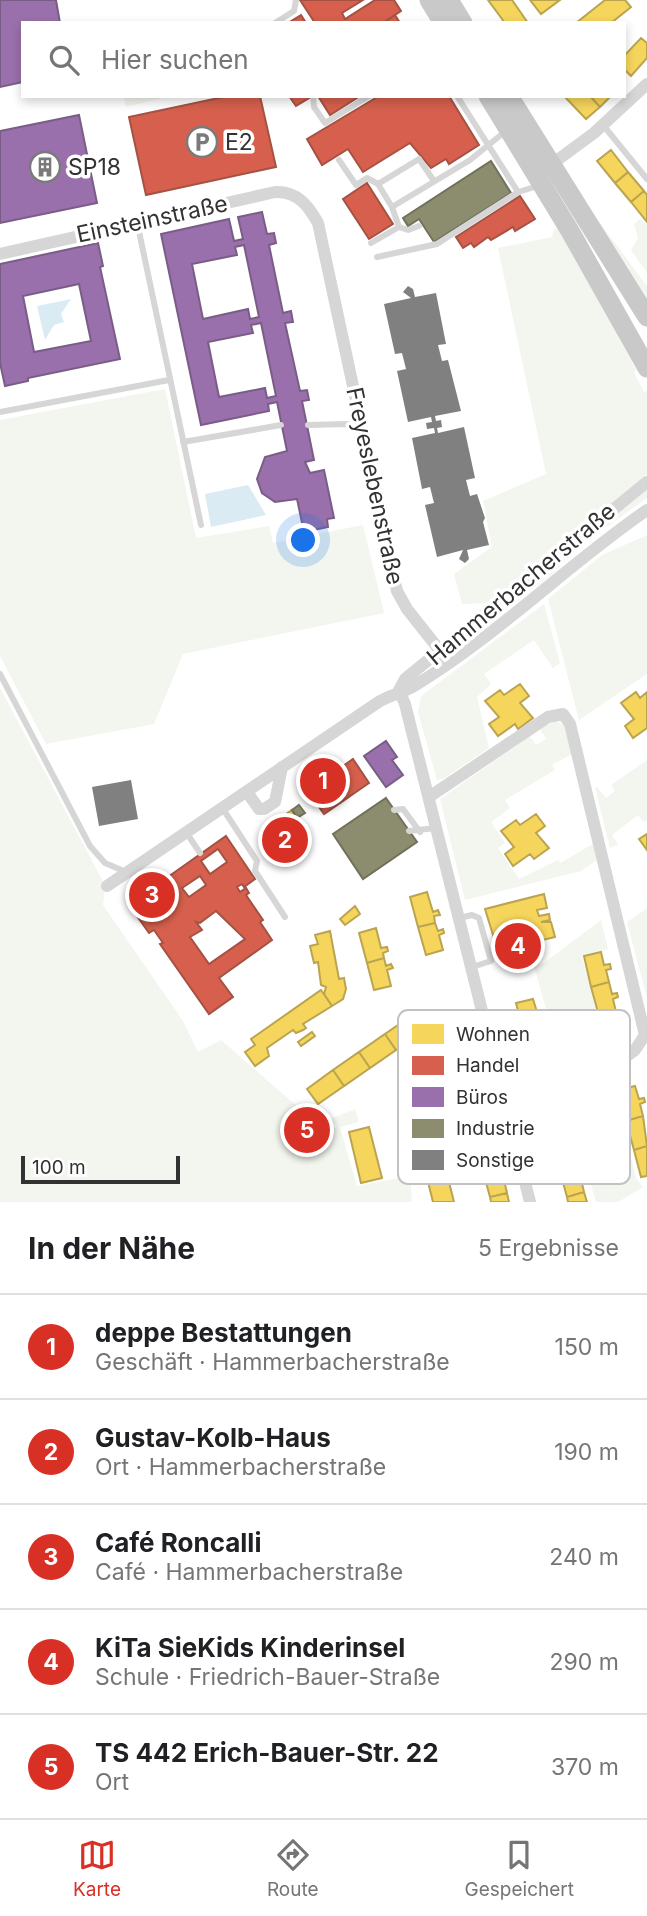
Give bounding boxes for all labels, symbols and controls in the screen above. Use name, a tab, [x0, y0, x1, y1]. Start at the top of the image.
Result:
search box	[21, 21, 626, 98]
icon: search	[45, 41, 83, 79]
text: Hier suchen	[101, 44, 249, 75]
parking icon: E2	[185, 125, 219, 159]
place label: E2	[225, 128, 253, 156]
building icon: SP18	[28, 150, 62, 184]
place label: SP18	[68, 153, 121, 181]
street label: Einsteinstraße	[74, 189, 230, 249]
street label: Freyeslebenstraße	[340, 385, 410, 587]
street label: Hammerbacherstraße	[421, 497, 621, 671]
your location	[286, 523, 320, 557]
pin: 1	[300, 755, 346, 807]
pin: 2	[262, 814, 308, 866]
pin: 3	[129, 869, 175, 921]
pin: 4	[495, 920, 541, 972]
legend	[398, 1010, 630, 1184]
text: Wohnen	[456, 1023, 530, 1046]
text: Handel	[456, 1054, 519, 1077]
text: Büros	[456, 1086, 508, 1109]
pin: 5	[284, 1104, 330, 1156]
text: Industrie	[456, 1117, 535, 1140]
text: Sonstige	[456, 1149, 534, 1172]
scale bar	[21, 1153, 180, 1185]
text: 100 m	[32, 1156, 86, 1179]
text: In der Nähe	[28, 1230, 195, 1266]
text: 5 Ergebnisse	[478, 1234, 619, 1262]
text: deppe Bestattungen	[95, 1317, 352, 1348]
text: 1	[46, 1333, 56, 1361]
text: 150 m	[555, 1333, 619, 1361]
text: Geschäft · Hammerbacherstraße	[95, 1348, 450, 1376]
text: Gustav-Kolb-Haus	[95, 1422, 331, 1453]
text: 2	[44, 1438, 58, 1466]
text: 190 m	[554, 1438, 619, 1466]
text: Ort · Hammerbacherstraße	[95, 1453, 386, 1481]
text: Café Roncalli	[95, 1527, 261, 1558]
text: 3	[44, 1543, 58, 1571]
text: 240 m	[549, 1543, 619, 1571]
text: Café · Hammerbacherstraße	[95, 1558, 403, 1586]
text: KiTa SieKids Kinderinsel	[95, 1632, 405, 1663]
text: 4	[43, 1648, 59, 1676]
text: 290 m	[550, 1648, 619, 1676]
text: Schule · Friedrich-Bauer-Straße	[95, 1663, 440, 1691]
text: TS 442 Erich-Bauer-Str. 22	[95, 1737, 439, 1768]
text: 5	[44, 1753, 58, 1781]
text: 370 m	[551, 1753, 619, 1781]
text: Ort	[95, 1768, 129, 1796]
tab: Karte	[73, 1836, 121, 1901]
tab: Route	[267, 1836, 319, 1901]
tab: Gespeichert	[465, 1836, 574, 1901]

